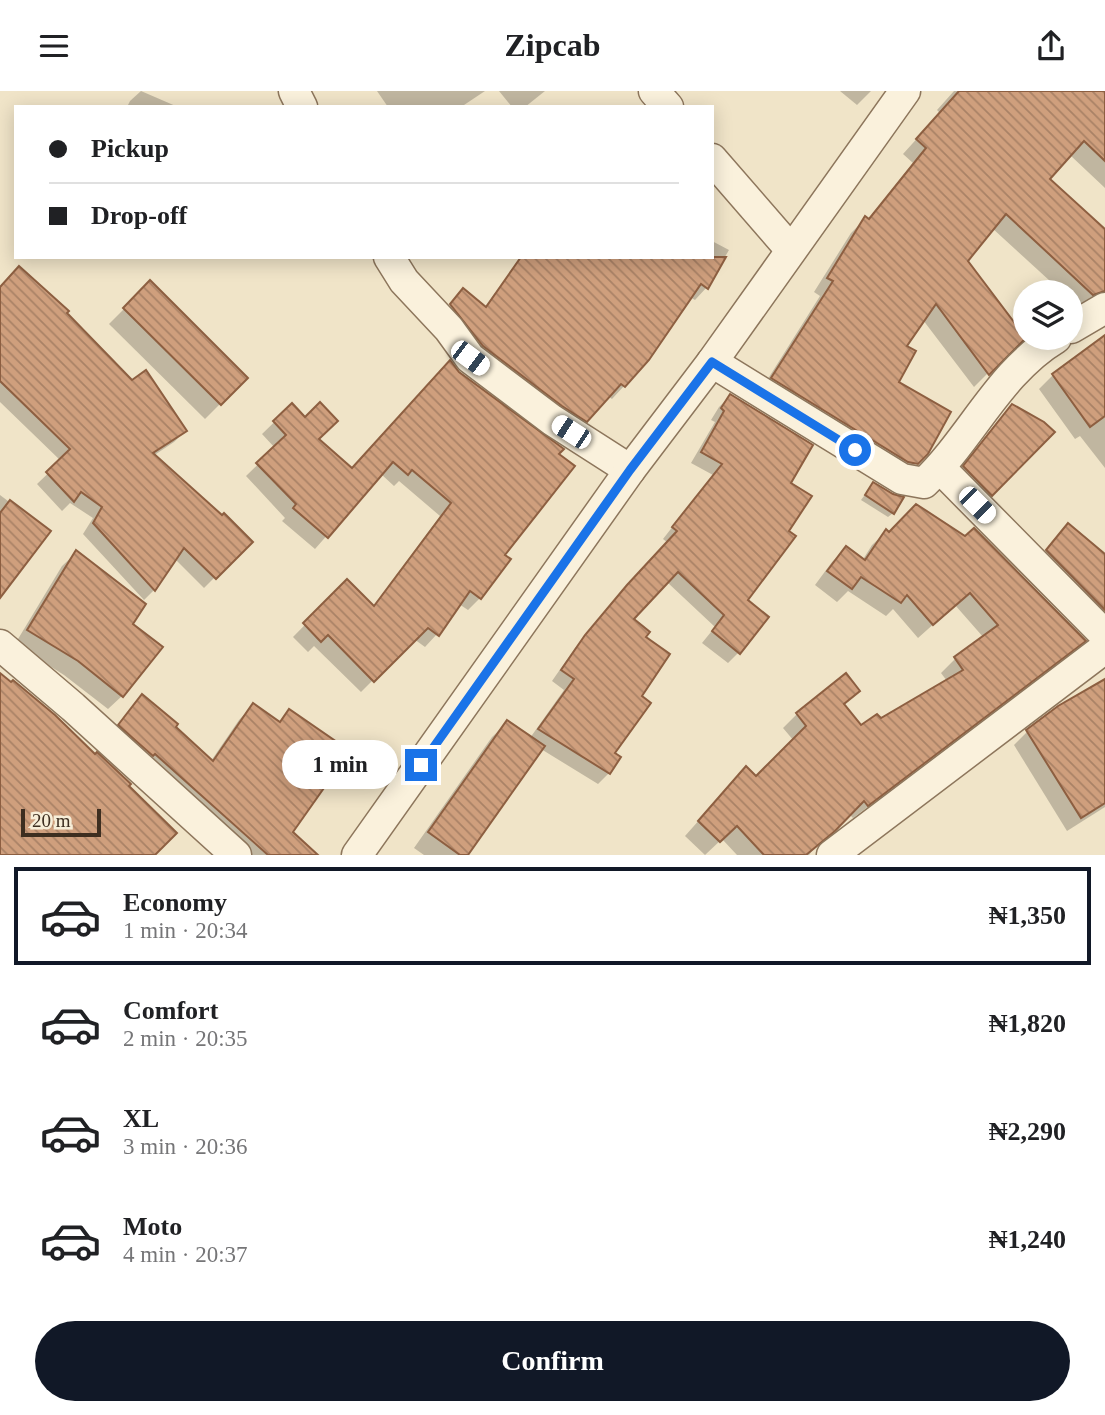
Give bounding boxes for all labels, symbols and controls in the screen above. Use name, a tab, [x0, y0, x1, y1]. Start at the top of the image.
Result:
icon: menu	[35, 27, 73, 65]
text: Zipcab	[504, 27, 601, 63]
icon: share	[1032, 27, 1070, 65]
text: Pickup	[91, 134, 169, 163]
text: Drop-off	[91, 201, 187, 230]
map controls	[1013, 280, 1083, 350]
button: layers	[1013, 280, 1083, 350]
car	[447, 337, 494, 379]
car	[548, 412, 595, 452]
route start	[839, 434, 871, 466]
car	[955, 483, 1000, 527]
callout: 1 min	[281, 741, 396, 789]
route end	[405, 749, 437, 781]
text: 1 min	[312, 752, 368, 777]
scale bar	[21, 806, 102, 838]
text: 20 m	[32, 810, 71, 831]
icon: car	[39, 885, 102, 948]
text: Economy	[123, 888, 227, 917]
text: ₦1,350	[989, 901, 1066, 930]
text: 1 min · 20:34	[123, 918, 248, 943]
icon: car	[39, 993, 102, 1056]
text: Comfort	[123, 996, 218, 1025]
text: ₦1,820	[989, 1009, 1066, 1038]
text: 2 min · 20:35	[123, 1026, 248, 1051]
icon: car	[39, 1101, 102, 1164]
text: XL	[123, 1104, 159, 1133]
text: ₦2,290	[989, 1117, 1066, 1146]
text: 3 min · 20:36	[123, 1134, 248, 1159]
icon: car	[39, 1209, 102, 1272]
text: Moto	[123, 1212, 182, 1241]
text: ₦1,240	[989, 1225, 1066, 1254]
text: 4 min · 20:37	[123, 1242, 248, 1267]
button: Confirm	[35, 1321, 1070, 1401]

